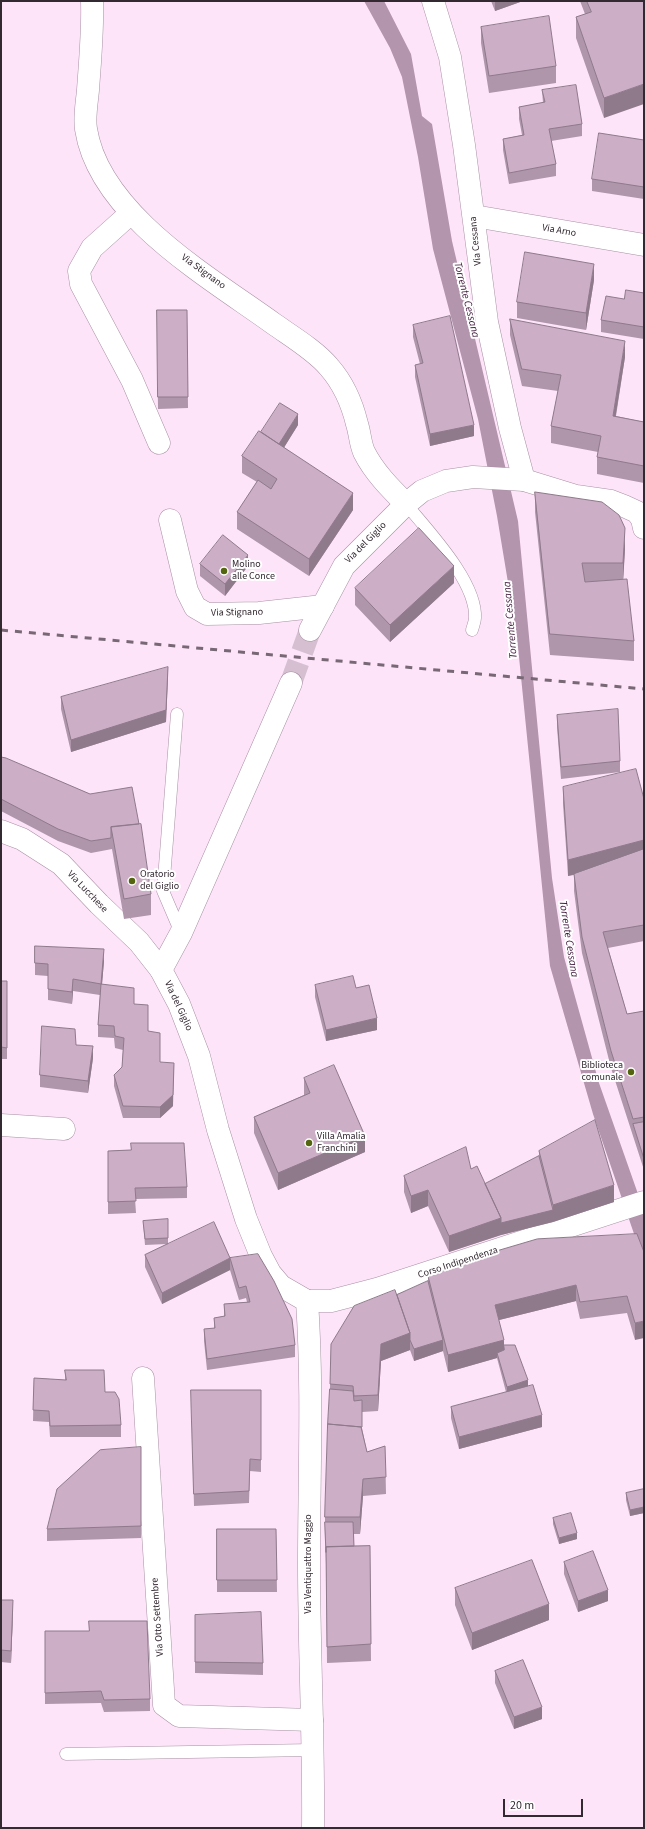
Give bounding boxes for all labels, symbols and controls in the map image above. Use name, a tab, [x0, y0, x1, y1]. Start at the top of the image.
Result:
street label: Via Cessana	[467, 216, 485, 266]
street label: Via Arno	[541, 222, 577, 240]
street label: Via Stignano	[178, 252, 228, 292]
water label: Torrente Cessana	[450, 261, 482, 339]
street label: Via del Giglio	[343, 520, 389, 566]
place label: Molino alle Conce	[232, 559, 275, 582]
marker: Molino alle Conce	[219, 566, 229, 576]
water label: Torrente Cessana	[501, 581, 521, 659]
street label: Via Stignano	[211, 607, 263, 619]
street label: Via Lucchese	[64, 869, 110, 915]
place label: Oratorio del Giglio	[140, 869, 179, 892]
marker: Oratorio del Giglio	[127, 876, 137, 886]
water label: Torrente Cessana	[555, 900, 581, 978]
street label: Via del Giglio	[161, 979, 195, 1033]
place label: Biblioteca comunale	[581, 1060, 623, 1084]
marker: Biblioteca comunale	[626, 1067, 636, 1077]
place label: Villa Amalia Franchini	[317, 1131, 366, 1154]
marker: Villa Amalia Franchini	[304, 1138, 314, 1148]
street label: Corso Indipendenza	[417, 1244, 499, 1282]
street label: Via Ventiquattro Maggio	[303, 1514, 315, 1614]
street label: Via Otto Settembre	[149, 1577, 167, 1657]
scale bar	[505, 1791, 585, 1817]
text: 20 m	[510, 1797, 534, 1814]

